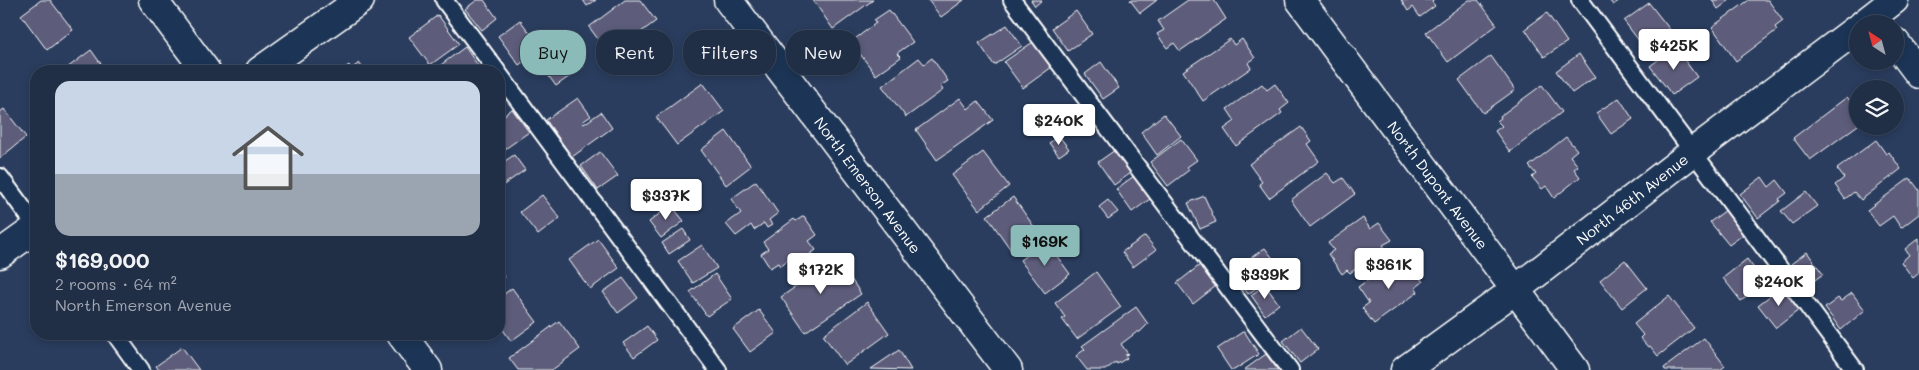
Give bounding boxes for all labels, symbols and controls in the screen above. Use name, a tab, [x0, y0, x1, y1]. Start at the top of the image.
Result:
north arrow	[1849, 15, 1904, 70]
map controls	[1849, 15, 1904, 135]
pin: $425K	[1639, 28, 1709, 71]
chip: Buy	[520, 30, 586, 75]
chip: Rent	[596, 30, 673, 75]
chip: Filters	[683, 30, 776, 75]
chip: New	[786, 30, 860, 75]
text: $425K	[1650, 34, 1698, 55]
button: layers	[1849, 80, 1904, 135]
pin: $240K	[1024, 104, 1094, 146]
text: $240K	[1034, 109, 1084, 130]
icon: home	[223, 113, 313, 203]
street label: North Emerson Avenue	[810, 113, 926, 257]
street label: North Dupont Avenue	[1383, 117, 1493, 253]
street label: North 46th Avenue	[1572, 149, 1692, 249]
pin: $337K	[631, 178, 701, 221]
text: $337K	[642, 184, 690, 205]
pin: $169K	[1010, 224, 1080, 267]
text: $169K	[1022, 230, 1068, 251]
text: $169,000	[55, 246, 150, 273]
pin: $361K	[1354, 248, 1424, 290]
pin: $172K	[786, 252, 856, 295]
text: $361K	[1366, 253, 1412, 274]
text: $172K	[798, 258, 844, 279]
pin: $339K	[1230, 258, 1300, 300]
text: $339K	[1240, 263, 1290, 284]
pin: $240K	[1744, 264, 1814, 307]
text: $240K	[1754, 270, 1804, 291]
text: 2 rooms · 64 m²	[55, 273, 177, 294]
text: North Emerson Avenue	[55, 294, 232, 315]

